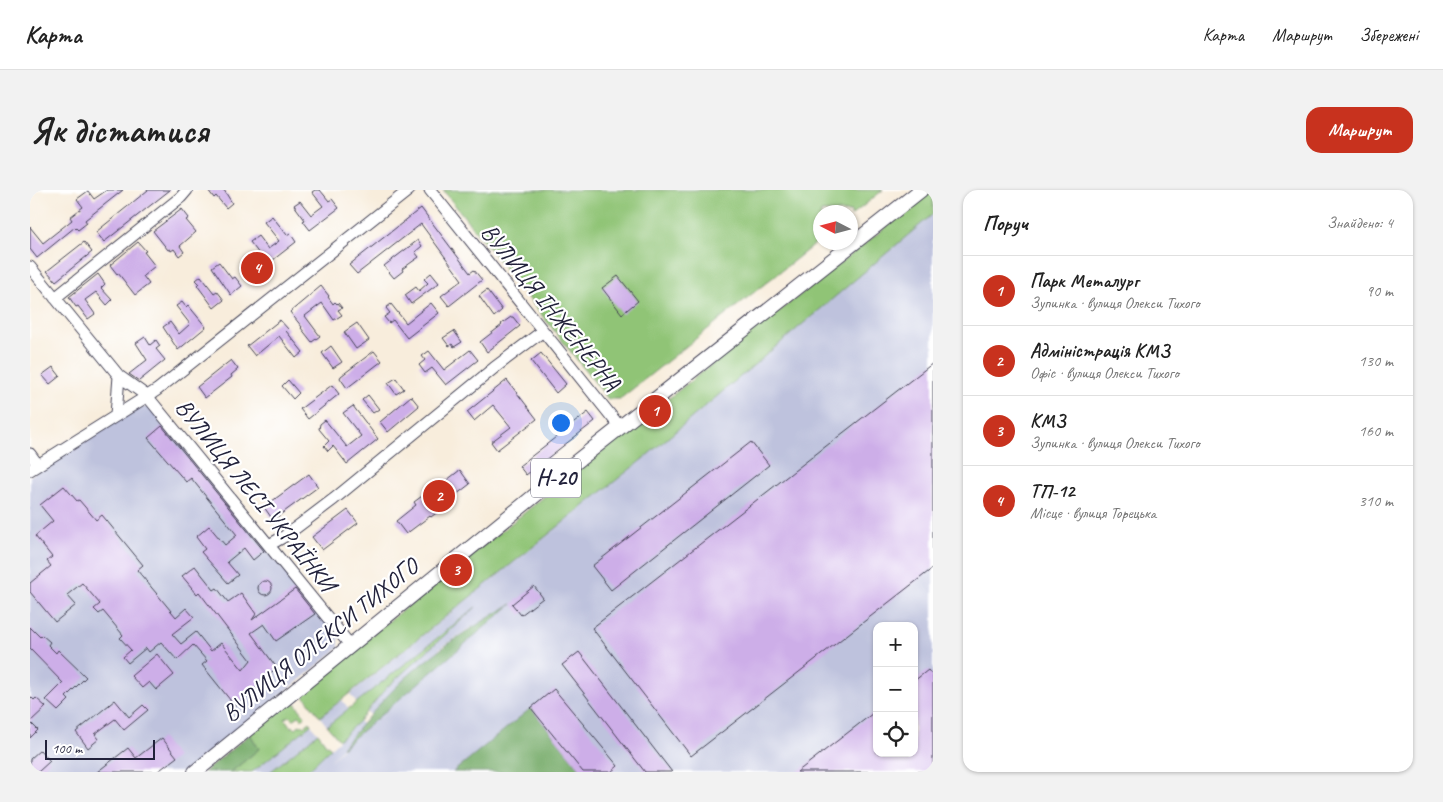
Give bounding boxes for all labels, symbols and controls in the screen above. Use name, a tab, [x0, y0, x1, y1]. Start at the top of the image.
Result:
text: Карта	[25, 20, 82, 50]
text: Карта	[1203, 24, 1244, 46]
text: Маршрут	[1272, 24, 1331, 46]
text: Збережені	[1359, 24, 1418, 46]
button: Маршрут	[1306, 107, 1413, 153]
text: Як дістатися	[30, 108, 208, 153]
north arrow	[813, 205, 858, 250]
text: Поруч	[983, 210, 1028, 236]
text: Знайдено: 4	[1327, 213, 1393, 233]
street label: ВУЛИЦЯ ІНЖЕНЕРНА	[474, 217, 628, 397]
pin: 4	[241, 249, 273, 287]
text: Парк Металург	[1030, 269, 1139, 293]
text: 1	[995, 281, 1003, 301]
text: 90 m	[1366, 281, 1393, 301]
text: Зупинка · вулиця Олекси Тихого	[1030, 293, 1200, 313]
text: Адміністрація КМЗ	[1030, 339, 1170, 363]
text: 2	[995, 351, 1003, 371]
text: 130 m	[1359, 351, 1393, 371]
text: Офіс · вулиця Олекси Тихого	[1030, 363, 1179, 383]
pin: 1	[639, 392, 671, 430]
street label: ВУЛИЦЯ ЛЕСІ УКРАЇНКИ	[169, 393, 345, 600]
text: КМЗ	[1030, 409, 1066, 433]
your location	[548, 410, 574, 436]
text: 3	[995, 421, 1003, 441]
text: 160 m	[1359, 421, 1393, 441]
text: Зупинка · вулиця Олекси Тихого	[1030, 433, 1200, 453]
road number: Н-20	[531, 458, 581, 498]
pin: 2	[423, 477, 455, 515]
text: ТП-12	[1030, 479, 1075, 503]
text: 4	[995, 491, 1003, 511]
text: 310 m	[1359, 491, 1393, 511]
text: Місце · вулиця Торецька	[1030, 503, 1156, 523]
street label: ВУЛИЦЯ ОЛЕКСИ ТИХОГО	[216, 550, 426, 728]
pin: 3	[440, 551, 472, 589]
map controls	[873, 622, 918, 757]
button: +	[873, 622, 918, 667]
button: −	[873, 667, 918, 712]
button: locate	[873, 712, 918, 757]
scale bar	[45, 737, 155, 760]
text: 100 m	[52, 740, 82, 757]

